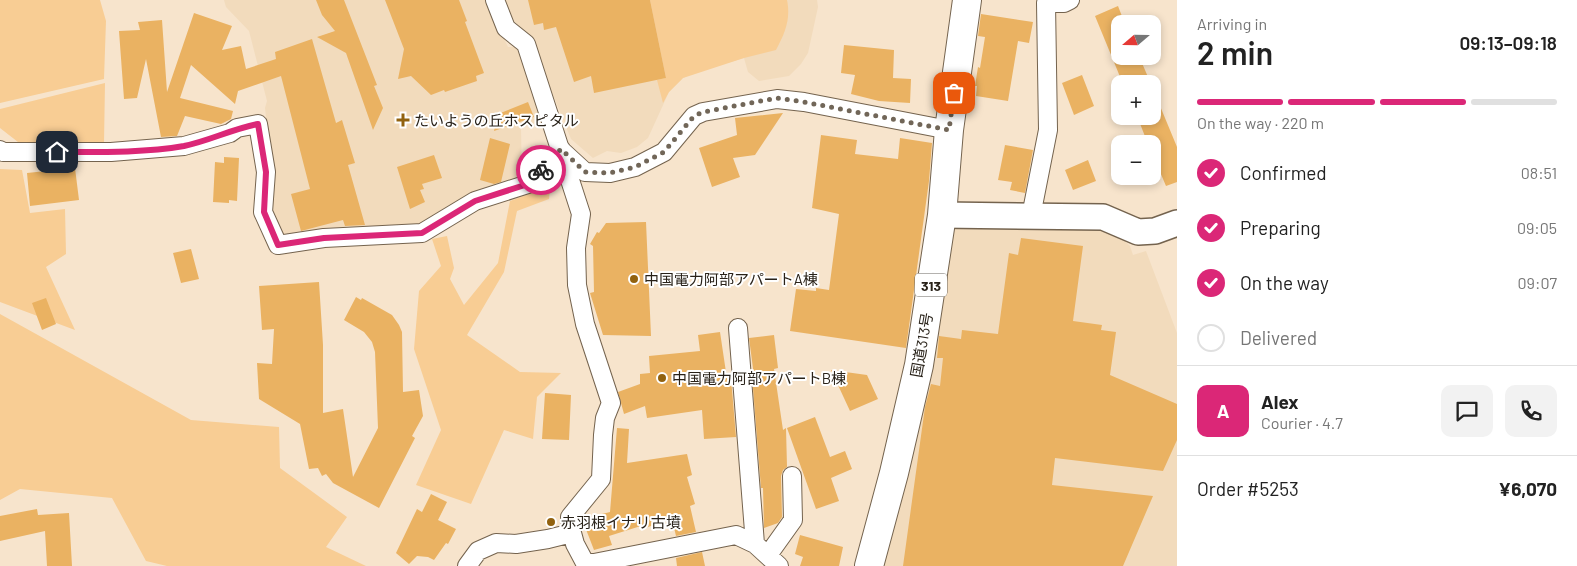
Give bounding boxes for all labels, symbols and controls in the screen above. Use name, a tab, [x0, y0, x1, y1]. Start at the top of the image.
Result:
text: Arriving in	[1197, 14, 1267, 33]
north arrow	[1111, 15, 1161, 65]
map controls	[1111, 15, 1161, 185]
text: 09:13–09:18	[1459, 31, 1557, 54]
text: 2 min	[1197, 33, 1273, 71]
pin	[933, 72, 975, 114]
button: +	[1111, 75, 1161, 125]
icon: bag	[940, 79, 968, 107]
place label: たいようの丘ホスピタル	[414, 111, 579, 129]
marker: たいようの丘ホスピタル	[396, 113, 410, 127]
text: On the way · 220 m	[1197, 113, 1324, 132]
pin	[36, 131, 78, 173]
button: −	[1111, 135, 1161, 185]
icon: home	[43, 138, 71, 166]
courier	[516, 145, 566, 195]
icon: bike	[527, 156, 555, 184]
icon: check	[1197, 159, 1225, 187]
text: Confirmed	[1240, 161, 1327, 184]
text: 08:51	[1521, 163, 1557, 182]
icon: check	[1197, 214, 1225, 242]
text: Preparing	[1240, 216, 1321, 239]
text: 09:05	[1517, 218, 1557, 237]
icon: check	[1197, 269, 1225, 297]
place label: 中国電力阿部アパートA棟	[644, 270, 818, 288]
text: On the way	[1240, 271, 1329, 294]
marker: 中国電力阿部アパートA棟	[628, 273, 640, 285]
text: 09:07	[1518, 273, 1557, 292]
road number: 313	[915, 274, 947, 296]
street label: 国道313号	[906, 311, 936, 379]
text: Delivered	[1240, 326, 1317, 349]
place label: 中国電力阿部アパートB棟	[672, 369, 846, 387]
marker: 中国電力阿部アパートB棟	[656, 372, 668, 384]
button: chat	[1441, 385, 1493, 437]
button: phone	[1505, 385, 1557, 437]
text: Alex	[1261, 390, 1299, 413]
text: A	[1217, 399, 1229, 422]
text: Courier · 4.7	[1261, 413, 1343, 432]
text: Order #5253	[1197, 477, 1299, 500]
text: ¥6,070	[1498, 477, 1557, 500]
place label: 赤羽根イナリ古墳	[561, 513, 681, 531]
marker: 赤羽根イナリ古墳	[545, 516, 557, 528]

